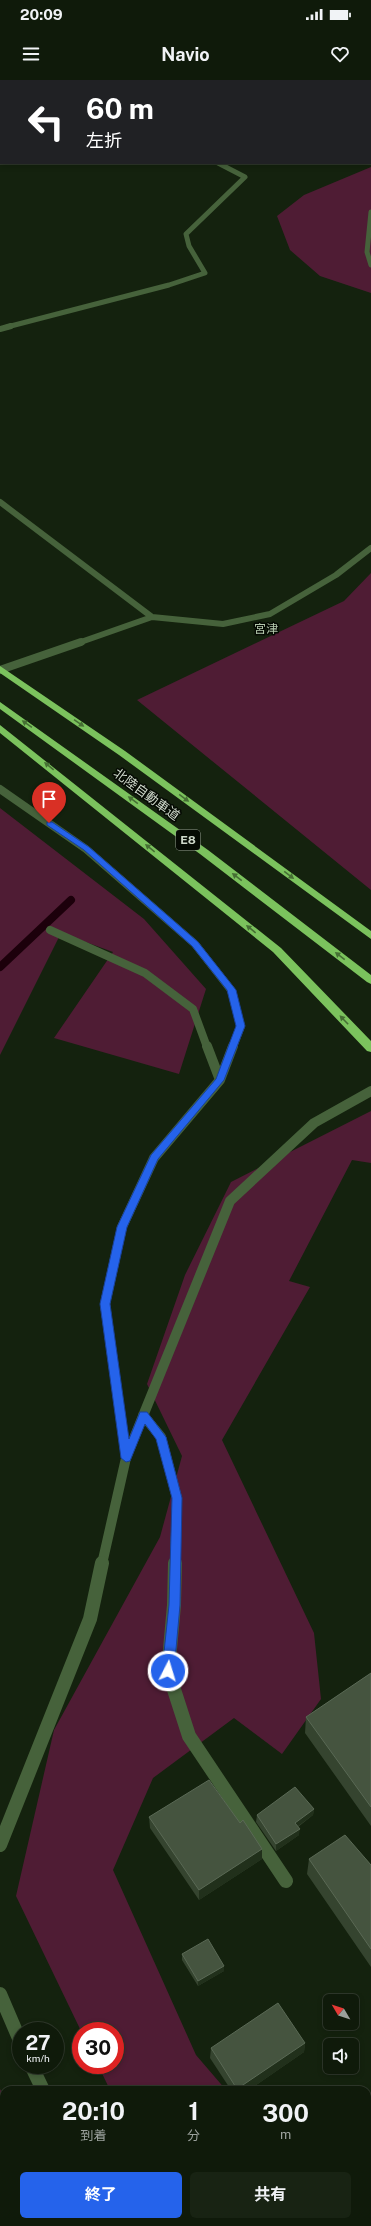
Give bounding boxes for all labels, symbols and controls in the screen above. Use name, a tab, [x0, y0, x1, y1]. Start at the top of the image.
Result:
text: 20:09	[20, 6, 63, 23]
icon: menu	[20, 43, 42, 65]
icon: heart	[329, 43, 351, 65]
text: Navio	[161, 44, 210, 65]
text: 60 m	[86, 92, 154, 125]
icon: left	[20, 96, 72, 148]
text: 左折	[86, 130, 122, 151]
district label: 宮津	[254, 622, 278, 636]
one-way arrow	[73, 719, 84, 727]
one-way arrow	[22, 720, 32, 728]
one-way arrow	[43, 762, 54, 771]
street label: 北陸自動車道	[111, 765, 183, 823]
pin	[32, 782, 66, 823]
icon: arrive	[38, 788, 60, 810]
one-way arrow	[179, 794, 190, 802]
one-way arrow	[128, 796, 138, 804]
road number: E8	[176, 830, 200, 850]
one-way arrow	[145, 843, 156, 852]
one-way arrow	[284, 871, 295, 879]
one-way arrow	[232, 873, 243, 881]
one-way arrow	[246, 925, 257, 934]
one-way arrow	[335, 952, 346, 960]
one-way arrow	[339, 1015, 349, 1025]
position arrow	[147, 1650, 189, 1692]
north arrow	[323, 1994, 359, 2030]
map controls	[323, 1994, 359, 2074]
speed limit sign: 30	[72, 2022, 124, 2074]
text: 27	[25, 2031, 51, 2055]
button: sound	[323, 2038, 359, 2074]
text: km/h	[26, 2052, 50, 2064]
text: 20:10	[62, 2097, 125, 2125]
text: 1	[188, 2097, 199, 2125]
text: 300	[262, 2099, 309, 2127]
text: m	[280, 2127, 291, 2142]
text: 到着	[81, 2128, 107, 2143]
text: 分	[187, 2128, 200, 2143]
button: 終了	[20, 2172, 182, 2218]
button: 共有	[190, 2172, 351, 2218]

